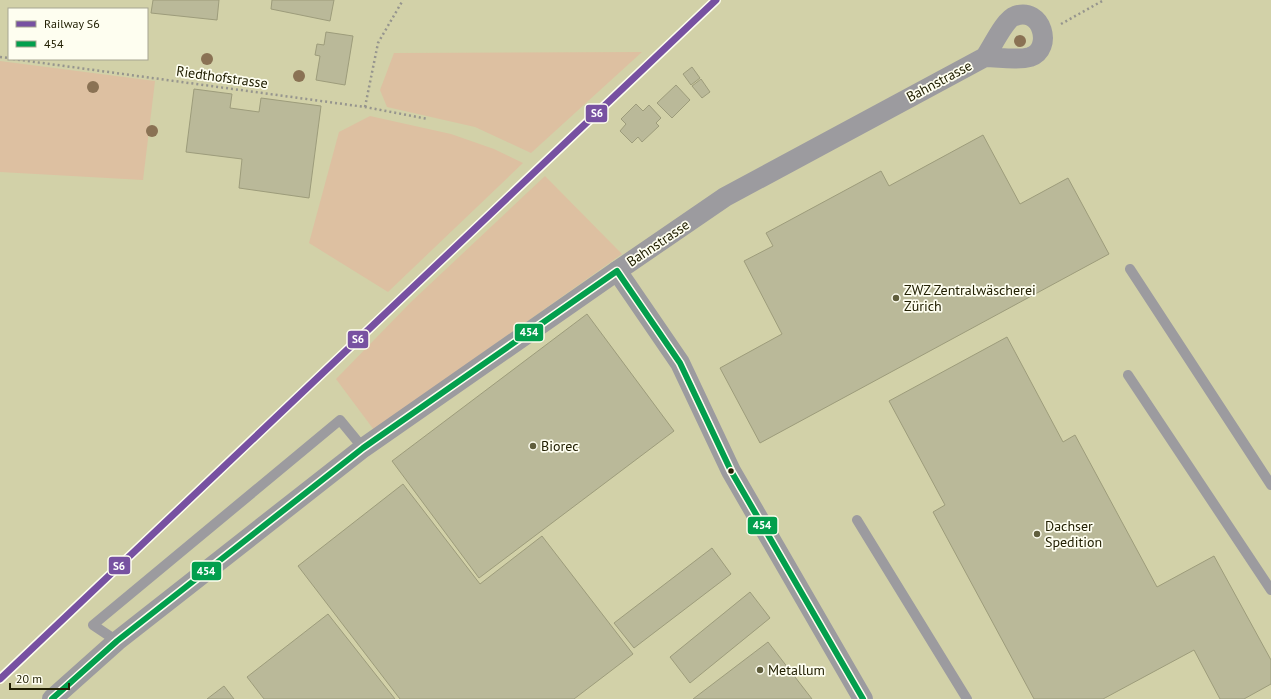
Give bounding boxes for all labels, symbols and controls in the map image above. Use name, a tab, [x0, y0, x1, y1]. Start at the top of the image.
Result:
legend	[8, 8, 148, 60]
text: Railway S6	[44, 16, 100, 31]
text: 454	[44, 36, 64, 51]
street label: Bahnstrasse	[903, 56, 975, 106]
street label: Riedthofstrasse	[175, 62, 269, 92]
line badge: S6	[585, 104, 608, 123]
text: S6	[591, 106, 603, 120]
street label: Bahnstrasse	[623, 215, 693, 271]
place label: ZWZ Zentralwäscherei Zürich	[904, 281, 1036, 315]
marker: ZWZ Zentralwäscherei Zürich	[891, 293, 901, 303]
line badge: 454	[514, 323, 544, 342]
text: 454	[520, 325, 539, 339]
line badge: S6	[347, 330, 369, 349]
text: S6	[352, 332, 364, 346]
place label: Biorec	[541, 437, 578, 455]
marker: Biorec	[528, 441, 538, 451]
unlabelled marker	[726, 466, 736, 476]
line badge: 454	[747, 516, 778, 535]
place label: Dachser Spedition	[1045, 517, 1102, 551]
text: 454	[753, 518, 772, 532]
marker: Dachser Spedition	[1032, 529, 1042, 539]
line badge: S6	[108, 556, 131, 575]
text: S6	[113, 559, 125, 573]
line badge: 454	[191, 561, 222, 581]
text: 454	[197, 564, 216, 578]
place label: Metallum	[768, 661, 825, 679]
scale bar	[10, 665, 69, 691]
marker: Metallum	[755, 665, 765, 675]
text: 20 m	[16, 671, 42, 686]

